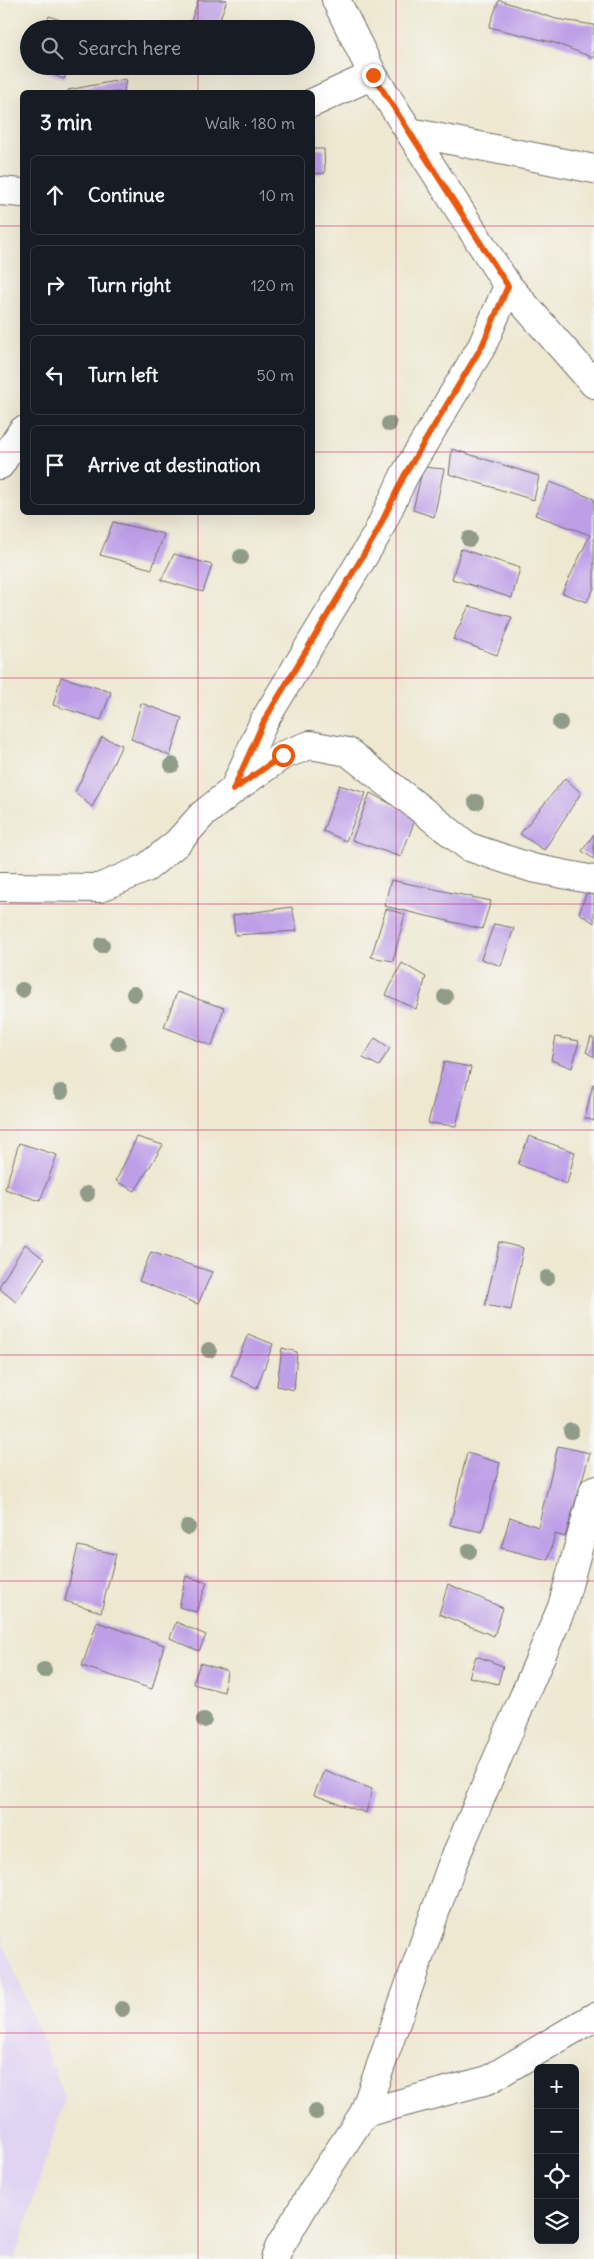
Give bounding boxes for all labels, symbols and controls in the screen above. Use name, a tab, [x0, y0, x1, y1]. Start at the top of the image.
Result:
search box	[20, 20, 315, 75]
icon: search	[38, 34, 66, 62]
text: Search here	[78, 36, 181, 60]
route end	[362, 64, 385, 87]
text: 3 min	[40, 109, 92, 136]
text: Walk · 180 m	[205, 113, 295, 133]
icon: ahead	[41, 181, 69, 209]
text: Continue	[88, 183, 165, 207]
text: 10 m	[259, 185, 294, 205]
icon: right	[41, 271, 69, 299]
text: Turn right	[88, 273, 171, 297]
text: 120 m	[251, 275, 294, 295]
icon: left	[41, 361, 69, 389]
text: Turn left	[88, 363, 158, 387]
text: 50 m	[256, 365, 294, 385]
icon: arrive	[41, 451, 69, 479]
text: Arrive at destination	[88, 453, 261, 477]
route start	[272, 744, 295, 767]
map controls	[534, 2064, 579, 2244]
button: +	[534, 2064, 579, 2109]
button: −	[534, 2109, 579, 2154]
button: locate	[534, 2154, 579, 2199]
button: layers	[534, 2199, 579, 2244]

